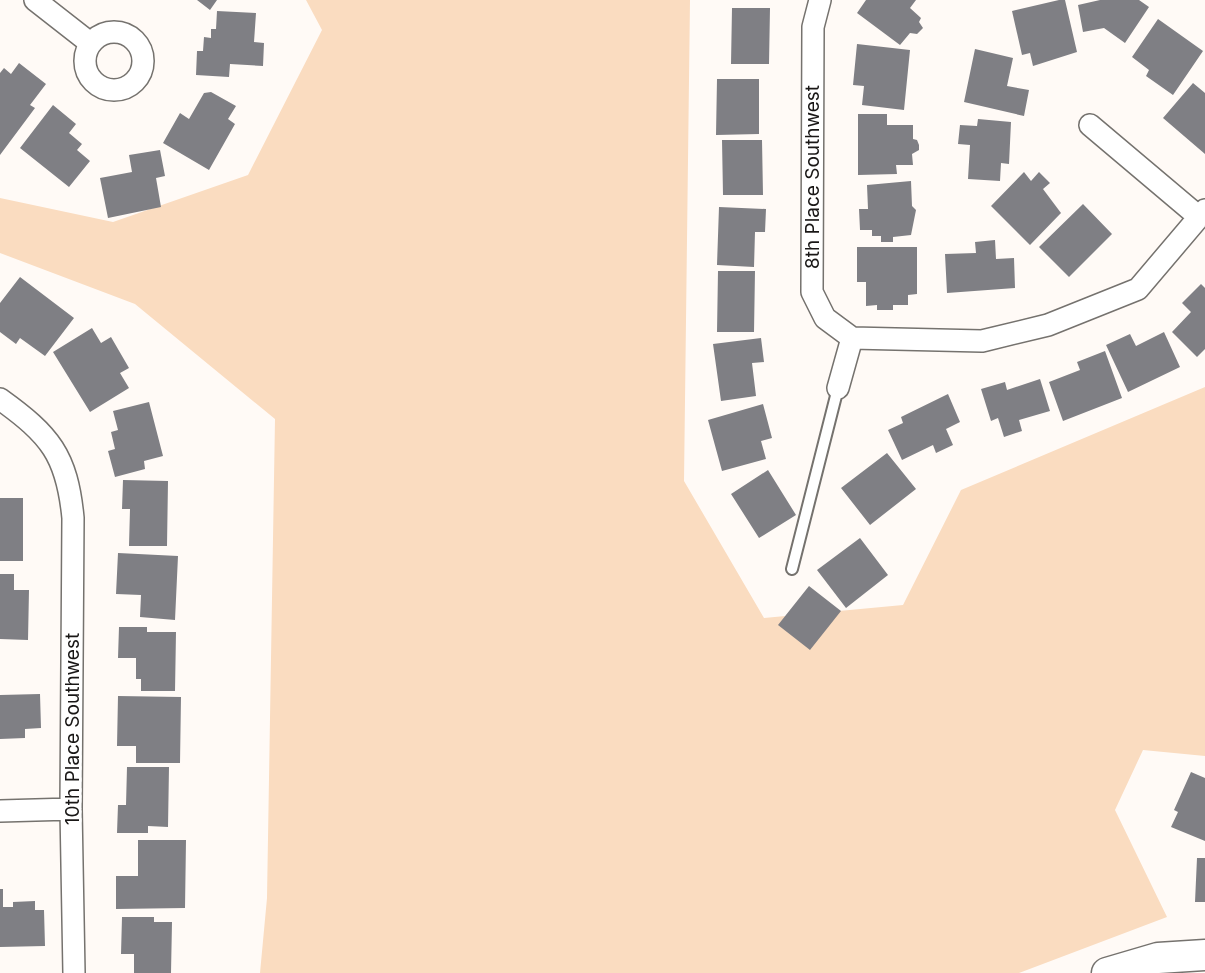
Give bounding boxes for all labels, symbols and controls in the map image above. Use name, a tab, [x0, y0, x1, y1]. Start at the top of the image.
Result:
street label: 8th Place Southwest	[801, 85, 824, 269]
street label: 10th Place Southwest	[61, 633, 84, 825]

